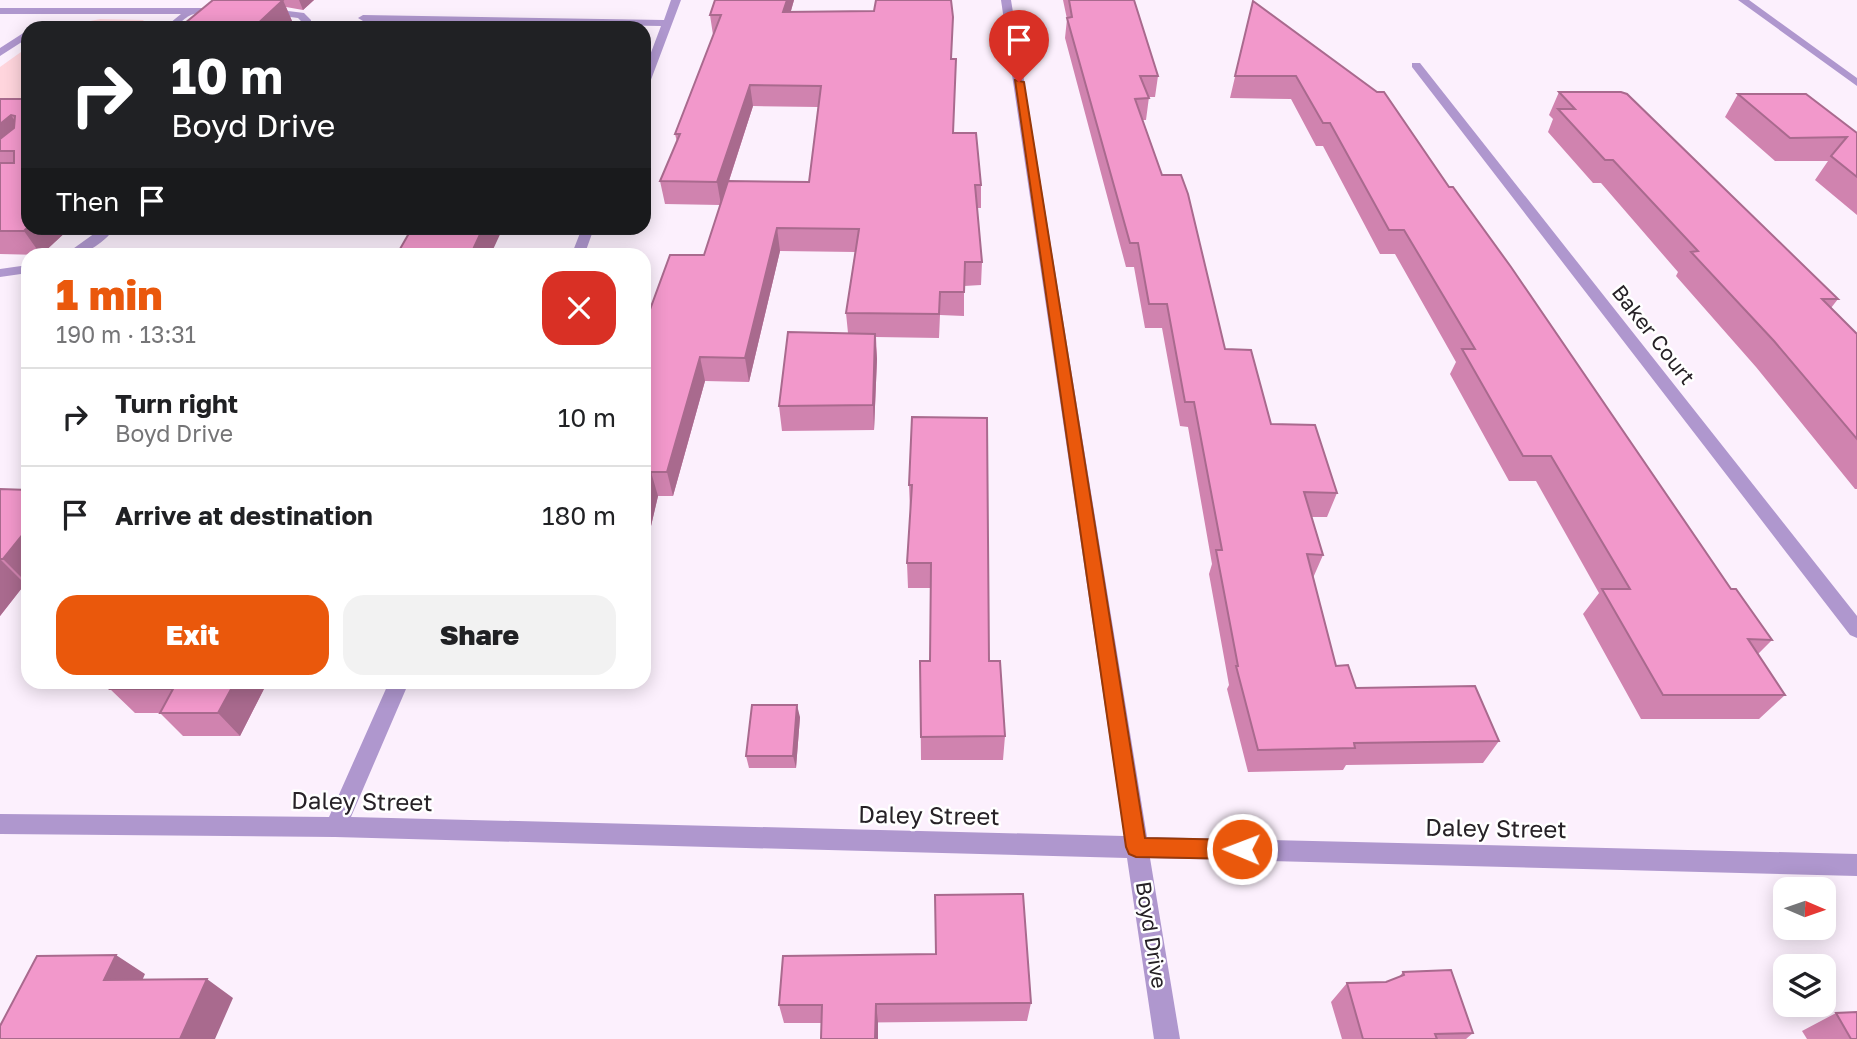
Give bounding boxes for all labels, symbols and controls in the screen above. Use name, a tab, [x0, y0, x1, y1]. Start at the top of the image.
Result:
pin	[989, 10, 1049, 82]
icon: arrive	[1000, 21, 1038, 59]
text: 10 m	[171, 46, 283, 105]
icon: right	[56, 49, 147, 140]
text: Boyd Drive	[171, 106, 335, 144]
icon: arrive	[133, 182, 171, 220]
text: Then	[56, 186, 119, 217]
text: 1 min	[56, 269, 163, 319]
button: close	[542, 271, 616, 345]
street label: Baker Court	[1607, 279, 1701, 390]
text: 190 m · 13:31	[56, 320, 196, 348]
text: Turn right	[115, 388, 238, 419]
icon: right	[56, 398, 94, 436]
text: 10 m	[558, 402, 616, 433]
text: Boyd Drive	[115, 419, 233, 447]
icon: arrive	[56, 496, 94, 534]
text: Arrive at destination	[115, 500, 373, 531]
text: 180 m	[542, 500, 616, 531]
button: Exit	[56, 595, 329, 675]
button: Share	[343, 595, 616, 675]
street label: Daley Street	[291, 785, 433, 816]
street label: Daley Street	[858, 799, 1000, 830]
position arrow	[1205, 812, 1279, 886]
street label: Daley Street	[1425, 812, 1567, 843]
north arrow	[1773, 877, 1836, 940]
map controls	[1773, 877, 1836, 1017]
street label: Boyd Drive	[1131, 880, 1173, 990]
button: layers	[1773, 954, 1836, 1017]

